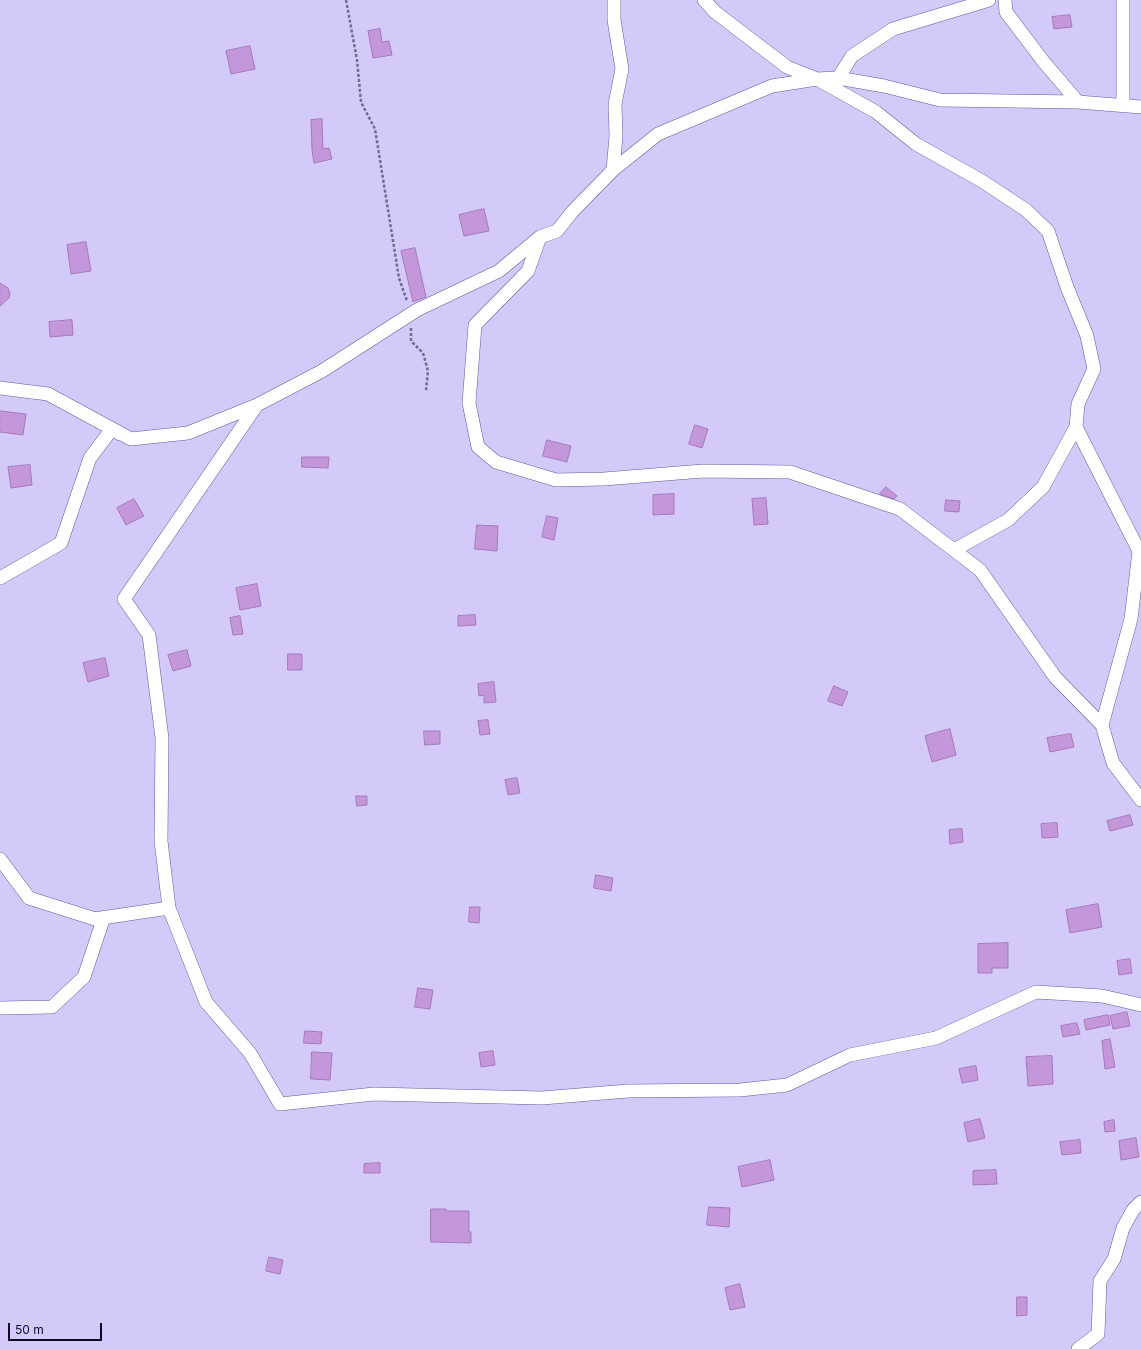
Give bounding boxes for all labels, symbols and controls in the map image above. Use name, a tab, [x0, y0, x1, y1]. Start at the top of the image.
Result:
scale bar	[10, 1315, 104, 1341]
text: 50 m	[15, 1322, 44, 1337]

